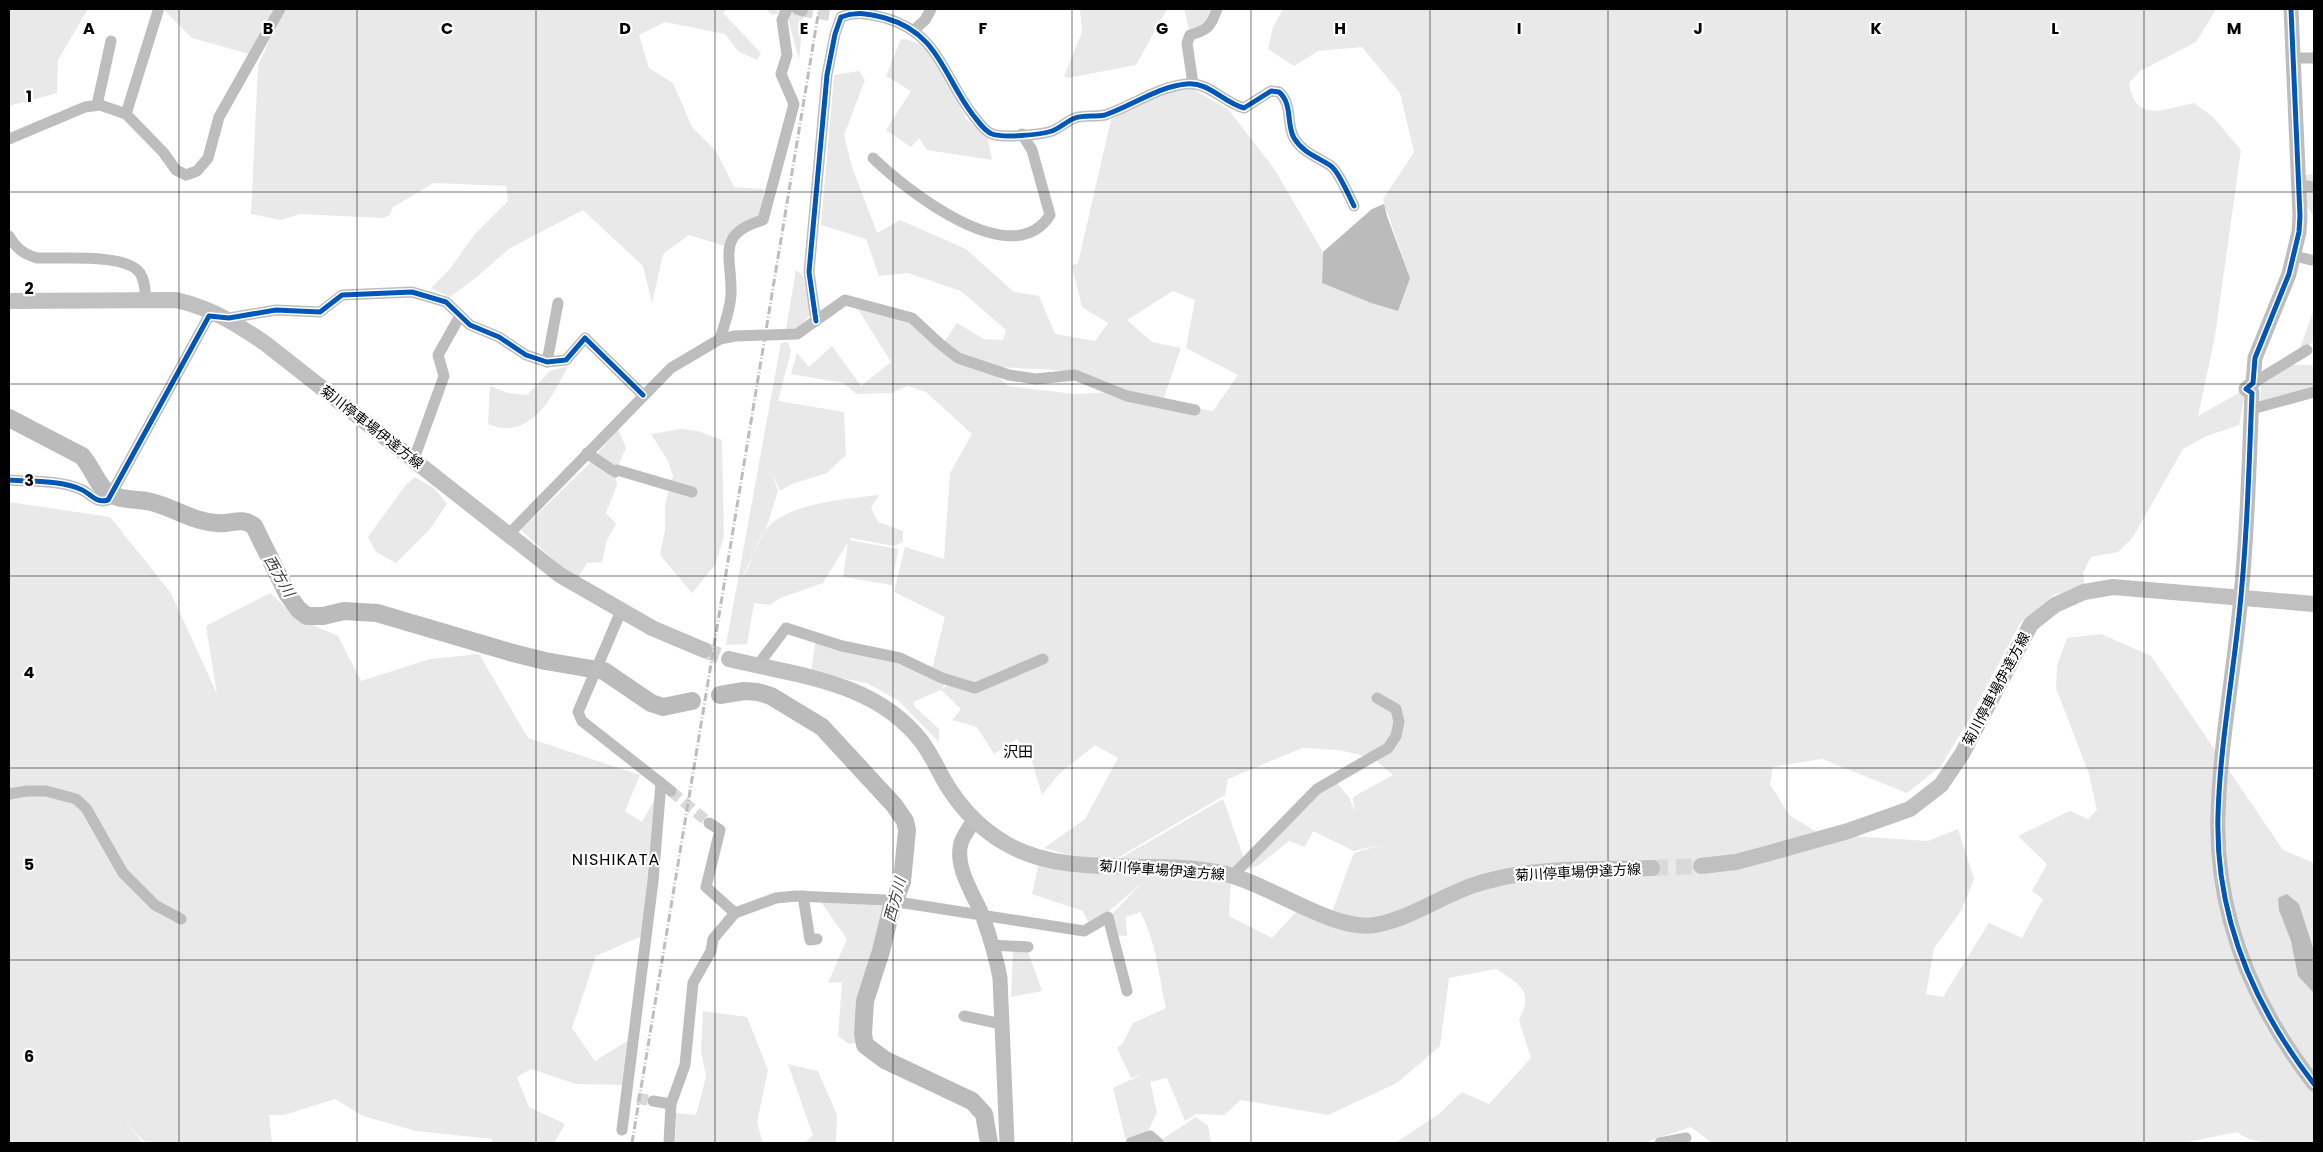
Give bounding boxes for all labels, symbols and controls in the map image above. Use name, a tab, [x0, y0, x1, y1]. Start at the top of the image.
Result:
text: A	[83, 17, 95, 40]
text: B	[263, 17, 273, 40]
text: C	[441, 17, 453, 40]
text: D	[619, 17, 631, 40]
text: E	[800, 17, 808, 40]
text: F	[979, 17, 988, 40]
text: G	[1156, 17, 1168, 40]
text: H	[1334, 17, 1346, 40]
text: I	[1517, 17, 1521, 40]
text: J	[1693, 17, 1703, 40]
text: K	[1870, 17, 1882, 40]
text: L	[2051, 17, 2059, 40]
text: M	[2227, 17, 2241, 40]
text: 1	[26, 85, 32, 108]
text: 2	[24, 277, 34, 300]
street label: 菊川停車場伊達方線	[316, 380, 428, 474]
text: 3	[24, 469, 34, 492]
water label: 西方川	[259, 551, 301, 602]
street label: 菊川停車場伊達方線	[1958, 629, 2034, 749]
text: 4	[24, 661, 35, 684]
district label: 沢田	[1003, 741, 1033, 762]
district label: NISHIKATA	[572, 848, 660, 871]
text: 5	[24, 853, 34, 876]
street label: 菊川停車場伊達方線	[1098, 856, 1226, 884]
street label: 菊川停車場伊達方線	[1515, 859, 1641, 885]
water label: 西方川	[879, 873, 911, 924]
text: 6	[24, 1045, 34, 1068]

